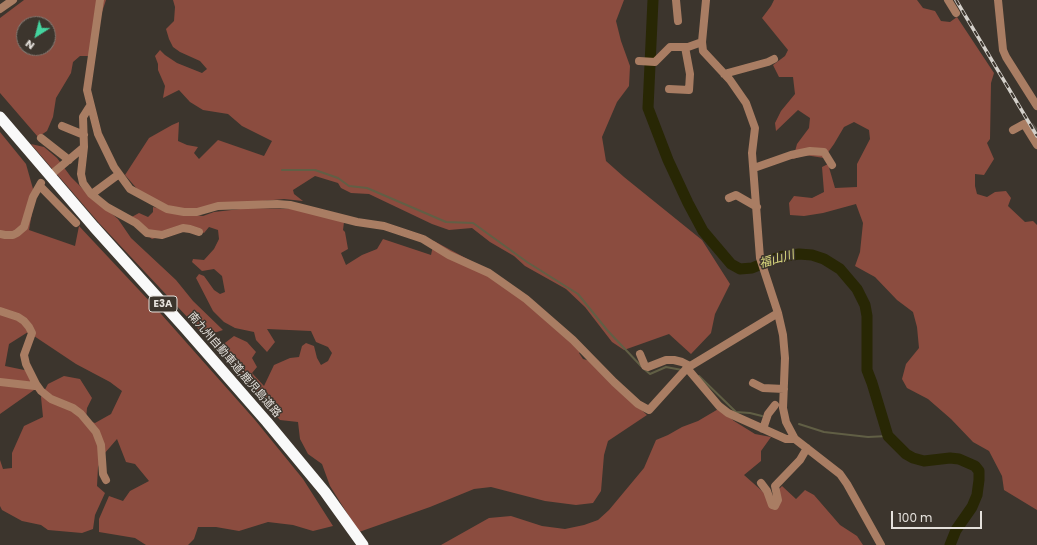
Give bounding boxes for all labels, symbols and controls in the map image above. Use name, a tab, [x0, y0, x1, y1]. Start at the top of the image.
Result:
north arrow	[16, 16, 56, 56]
text: N	[21, 36, 38, 54]
water label: 福山川	[758, 248, 796, 272]
road number: E3A	[149, 296, 177, 312]
street label: 南九州自動車道;鹿児島道路	[185, 310, 283, 420]
scale bar	[893, 503, 984, 529]
text: 100 m	[898, 509, 932, 526]

